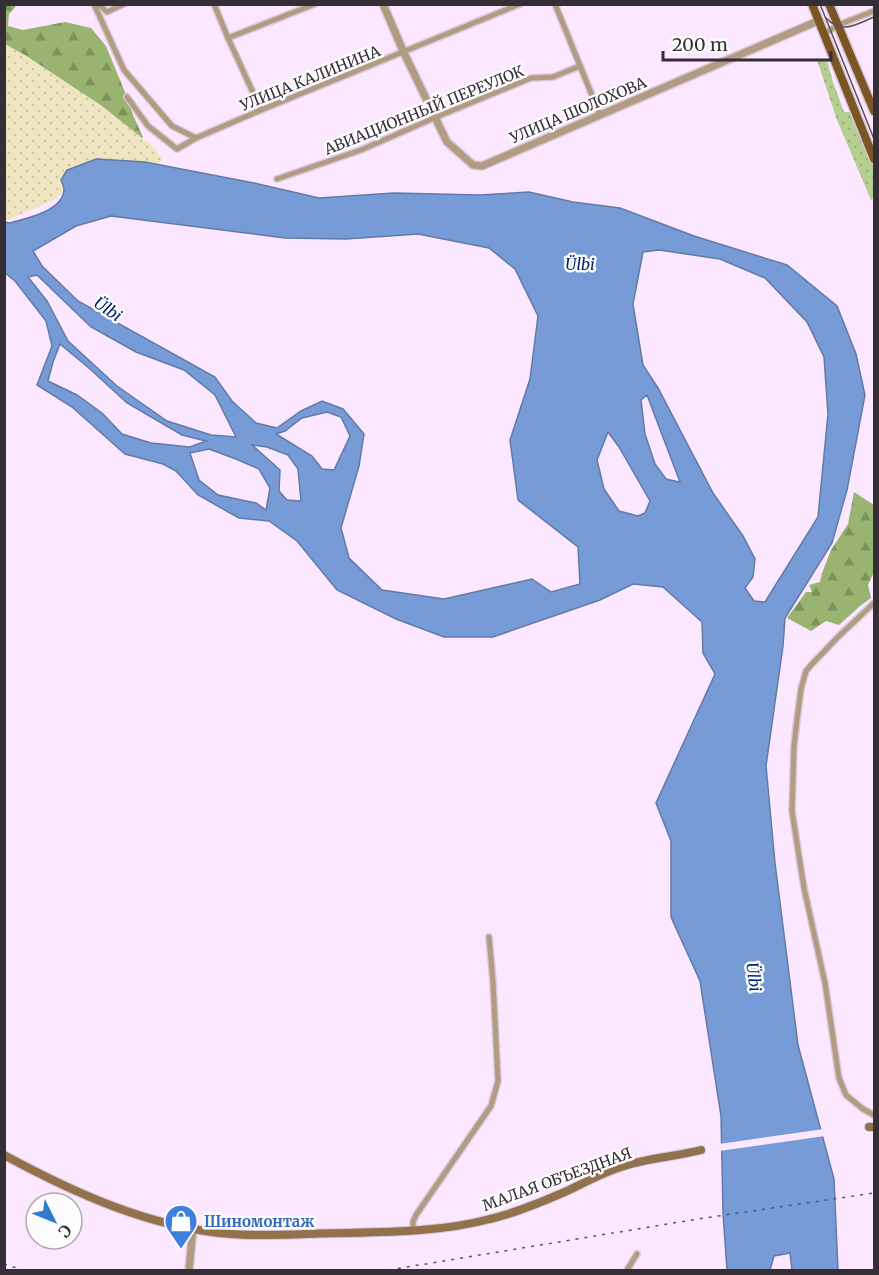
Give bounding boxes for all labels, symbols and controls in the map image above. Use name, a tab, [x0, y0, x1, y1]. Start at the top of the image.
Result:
scale bar	[663, 24, 831, 62]
text: 200 m	[672, 33, 728, 56]
street label: УЛИЦА КАЛИНИНА	[236, 41, 383, 115]
street label: АВИАЦИОННЫЙ ПЕРЕУЛОК	[320, 60, 527, 159]
street label: УЛИЦА ШОЛОХОВА	[506, 72, 650, 148]
water label: Ülbi	[565, 254, 595, 274]
water label: Ülbi	[90, 293, 126, 326]
water label: Ülbi	[742, 961, 766, 993]
street label: МАЛАЯ ОБЪЕЗДНАЯ	[480, 1143, 635, 1215]
north arrow	[24, 1191, 84, 1251]
shop icon: Шиномонтаж	[163, 1203, 199, 1250]
place label: Шиномонтаж	[204, 1212, 315, 1231]
text: С	[54, 1221, 76, 1242]

